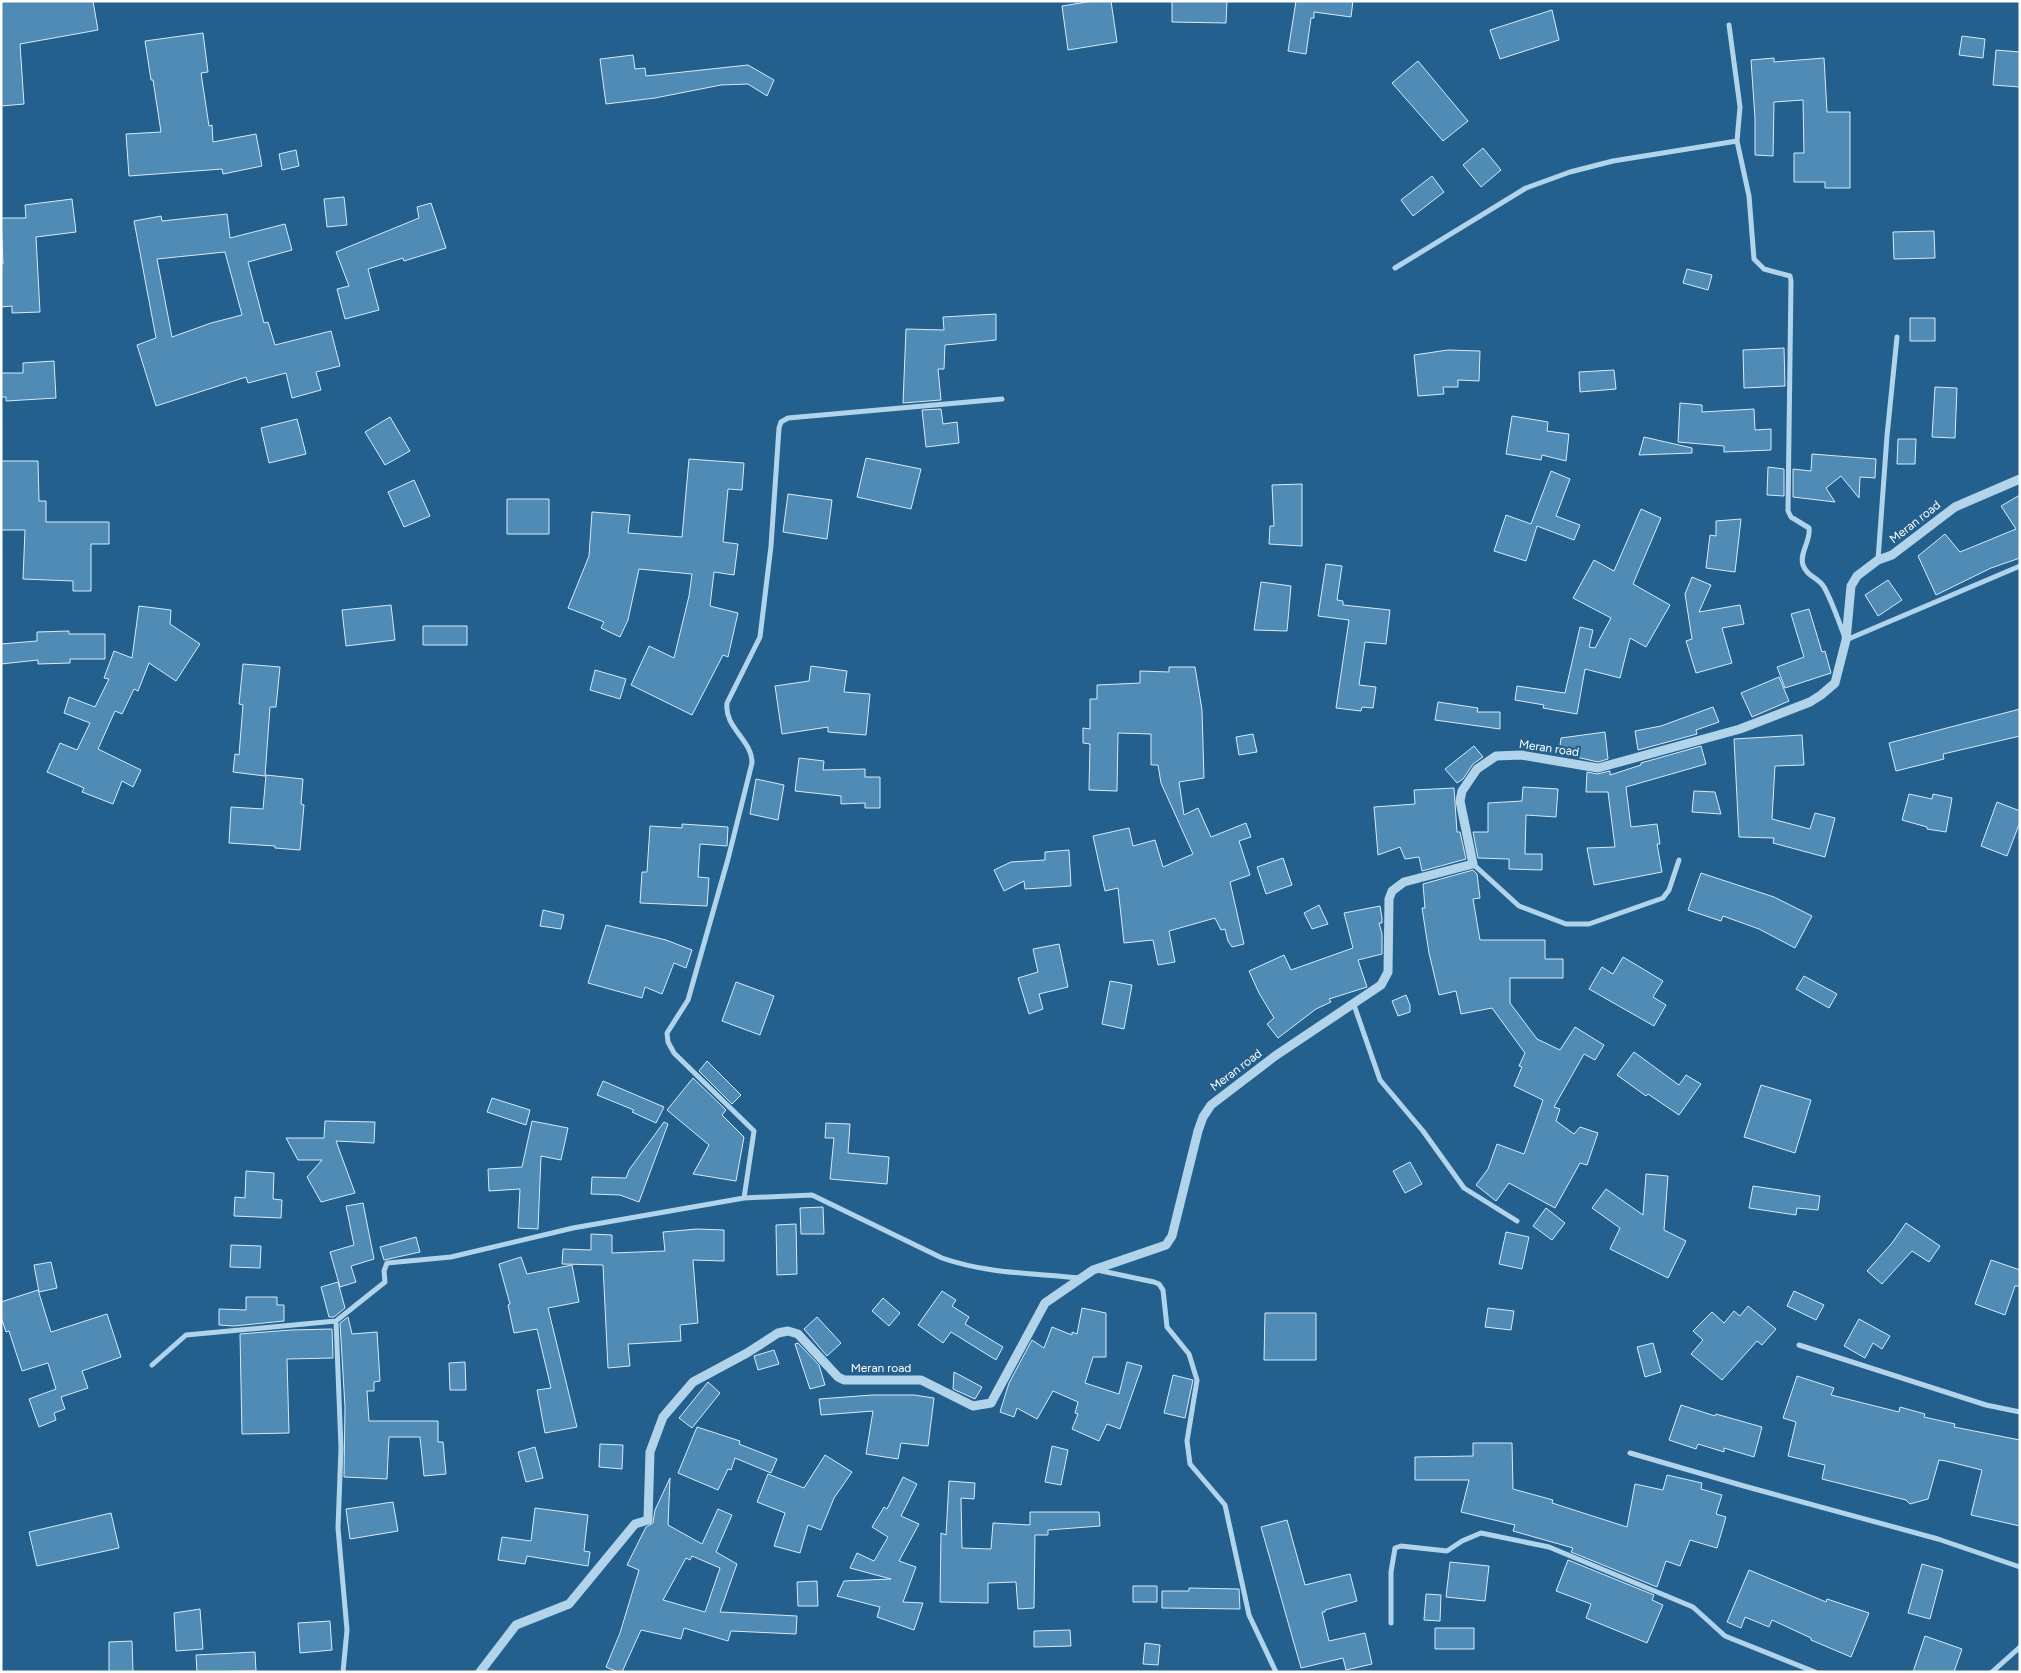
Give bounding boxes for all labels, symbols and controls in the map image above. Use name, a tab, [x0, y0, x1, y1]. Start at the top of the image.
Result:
street label: Meran road	[1887, 498, 1943, 546]
street label: Meran road	[1518, 737, 1580, 759]
street label: Meran road	[1208, 1046, 1264, 1094]
street label: Meran road	[851, 1361, 911, 1375]

